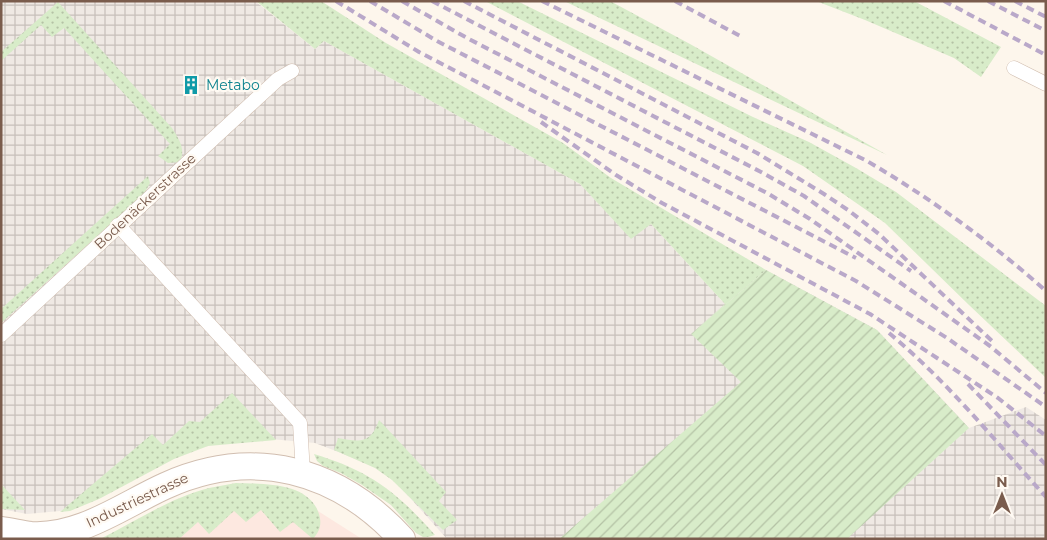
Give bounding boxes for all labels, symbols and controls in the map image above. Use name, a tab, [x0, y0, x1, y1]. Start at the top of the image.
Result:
building icon: Metabo	[180, 74, 202, 96]
place label: Metabo	[206, 76, 260, 94]
street label: Bodenäckerstrasse	[90, 149, 200, 253]
street label: Industriestrasse	[83, 468, 191, 532]
north arrow	[977, 470, 1027, 520]
text: N	[996, 473, 1008, 491]

